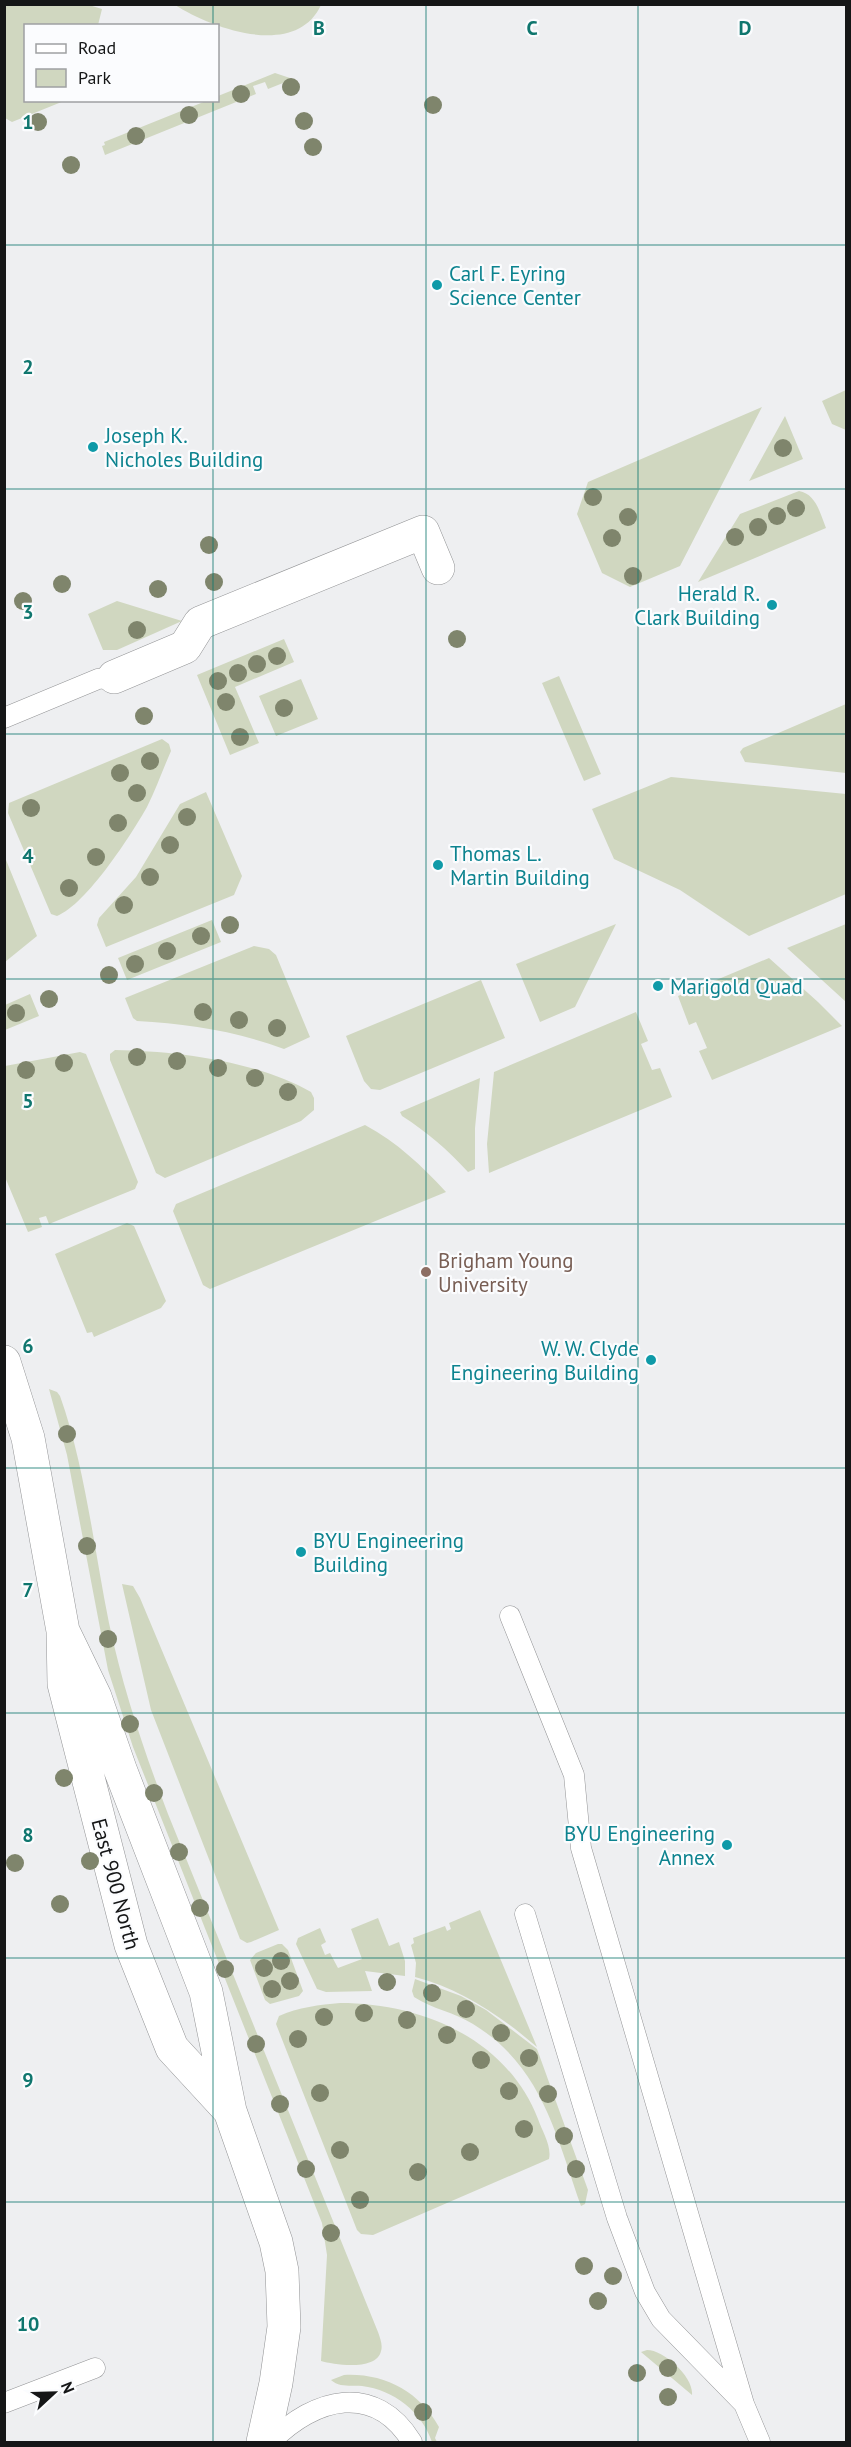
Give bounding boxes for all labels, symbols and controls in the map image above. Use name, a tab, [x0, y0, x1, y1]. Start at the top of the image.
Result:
text: B	[313, 15, 325, 41]
text: C	[526, 15, 538, 41]
text: D	[739, 15, 752, 41]
legend	[24, 24, 219, 102]
text: Road	[78, 36, 116, 59]
text: Park	[78, 66, 111, 89]
text: 1	[22, 109, 34, 135]
place label: Carl F. Eyring Science Center	[449, 260, 581, 311]
marker: Carl F. Eyring Science Center	[430, 278, 444, 292]
text: 2	[22, 354, 34, 380]
place label: Joseph K. Nicholes Building	[104, 422, 263, 473]
marker: Joseph K. Nicholes Building	[86, 440, 100, 454]
place label: Herald R. Clark Building	[634, 580, 760, 631]
marker: Herald R. Clark Building	[765, 598, 779, 612]
text: 3	[22, 599, 34, 625]
place label: Thomas L. Martin Building	[450, 840, 590, 891]
text: 4	[22, 843, 34, 869]
marker: Thomas L. Martin Building	[431, 858, 445, 872]
place label: Marigold Quad	[670, 973, 803, 1000]
marker: Marigold Quad	[651, 979, 665, 993]
text: 5	[22, 1088, 34, 1114]
place label: Brigham Young University	[438, 1247, 574, 1298]
marker: Brigham Young University	[419, 1265, 433, 1279]
text: 6	[22, 1333, 34, 1359]
place label: W. W. Clyde Engineering Building	[451, 1335, 639, 1386]
marker: W. W. Clyde Engineering Building	[644, 1353, 658, 1367]
place label: BYU Engineering Building	[313, 1527, 464, 1578]
marker: BYU Engineering Building	[294, 1545, 308, 1559]
text: 7	[22, 1577, 34, 1603]
street label: East 900 North	[85, 1815, 147, 1953]
place label: BYU Engineering Annex	[564, 1820, 715, 1871]
text: 8	[22, 1822, 34, 1848]
marker: BYU Engineering Annex	[720, 1838, 734, 1852]
text: 9	[22, 2067, 34, 2093]
text: 10	[17, 2311, 39, 2337]
north arrow	[24, 2363, 84, 2423]
text: N	[57, 2379, 79, 2396]

